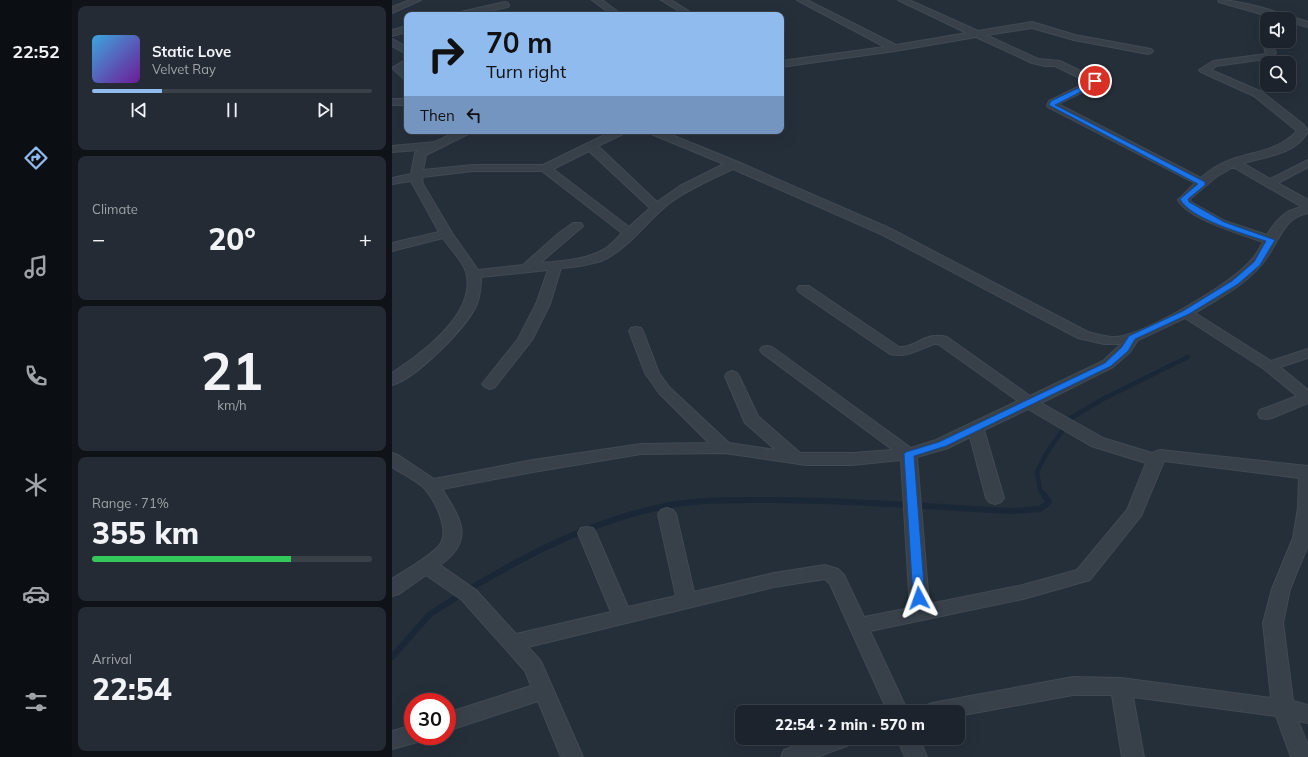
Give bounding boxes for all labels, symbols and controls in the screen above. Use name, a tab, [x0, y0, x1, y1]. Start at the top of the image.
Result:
map controls	[1260, 12, 1296, 92]
button: sound	[1260, 12, 1296, 48]
text: 70 m	[486, 25, 552, 60]
icon: right	[420, 28, 472, 80]
text: 22:52	[12, 40, 60, 63]
text: Static Love	[152, 42, 231, 61]
button: search	[1260, 56, 1296, 92]
text: Turn right	[486, 60, 566, 83]
text: Velvet Ray	[152, 61, 216, 77]
pin	[1078, 64, 1112, 98]
icon: arrive	[1084, 70, 1106, 92]
icon: previous	[128, 99, 150, 121]
icon: pause	[221, 99, 243, 121]
icon: next	[314, 99, 336, 121]
icon: left	[463, 104, 485, 126]
text: Then	[420, 106, 455, 125]
icon: directions	[22, 144, 50, 172]
text: Climate	[92, 201, 138, 217]
text: 20°	[208, 220, 256, 258]
text: −	[92, 225, 105, 253]
text: +	[359, 225, 372, 253]
icon: music	[22, 253, 50, 281]
text: 21	[201, 338, 263, 403]
icon: phone	[22, 362, 50, 390]
text: km/h	[217, 397, 247, 413]
icon: climate	[22, 471, 50, 499]
text: Range · 71%	[92, 495, 169, 511]
text: 355 km	[92, 514, 199, 552]
position arrow	[898, 577, 940, 619]
icon: car	[22, 580, 50, 608]
text: Arrival	[92, 651, 132, 667]
text: 22:54	[92, 670, 172, 708]
icon: filters	[22, 688, 50, 716]
speed limit sign: 30	[404, 693, 456, 745]
text: 22:54 · 2 min · 570 m	[775, 715, 925, 734]

